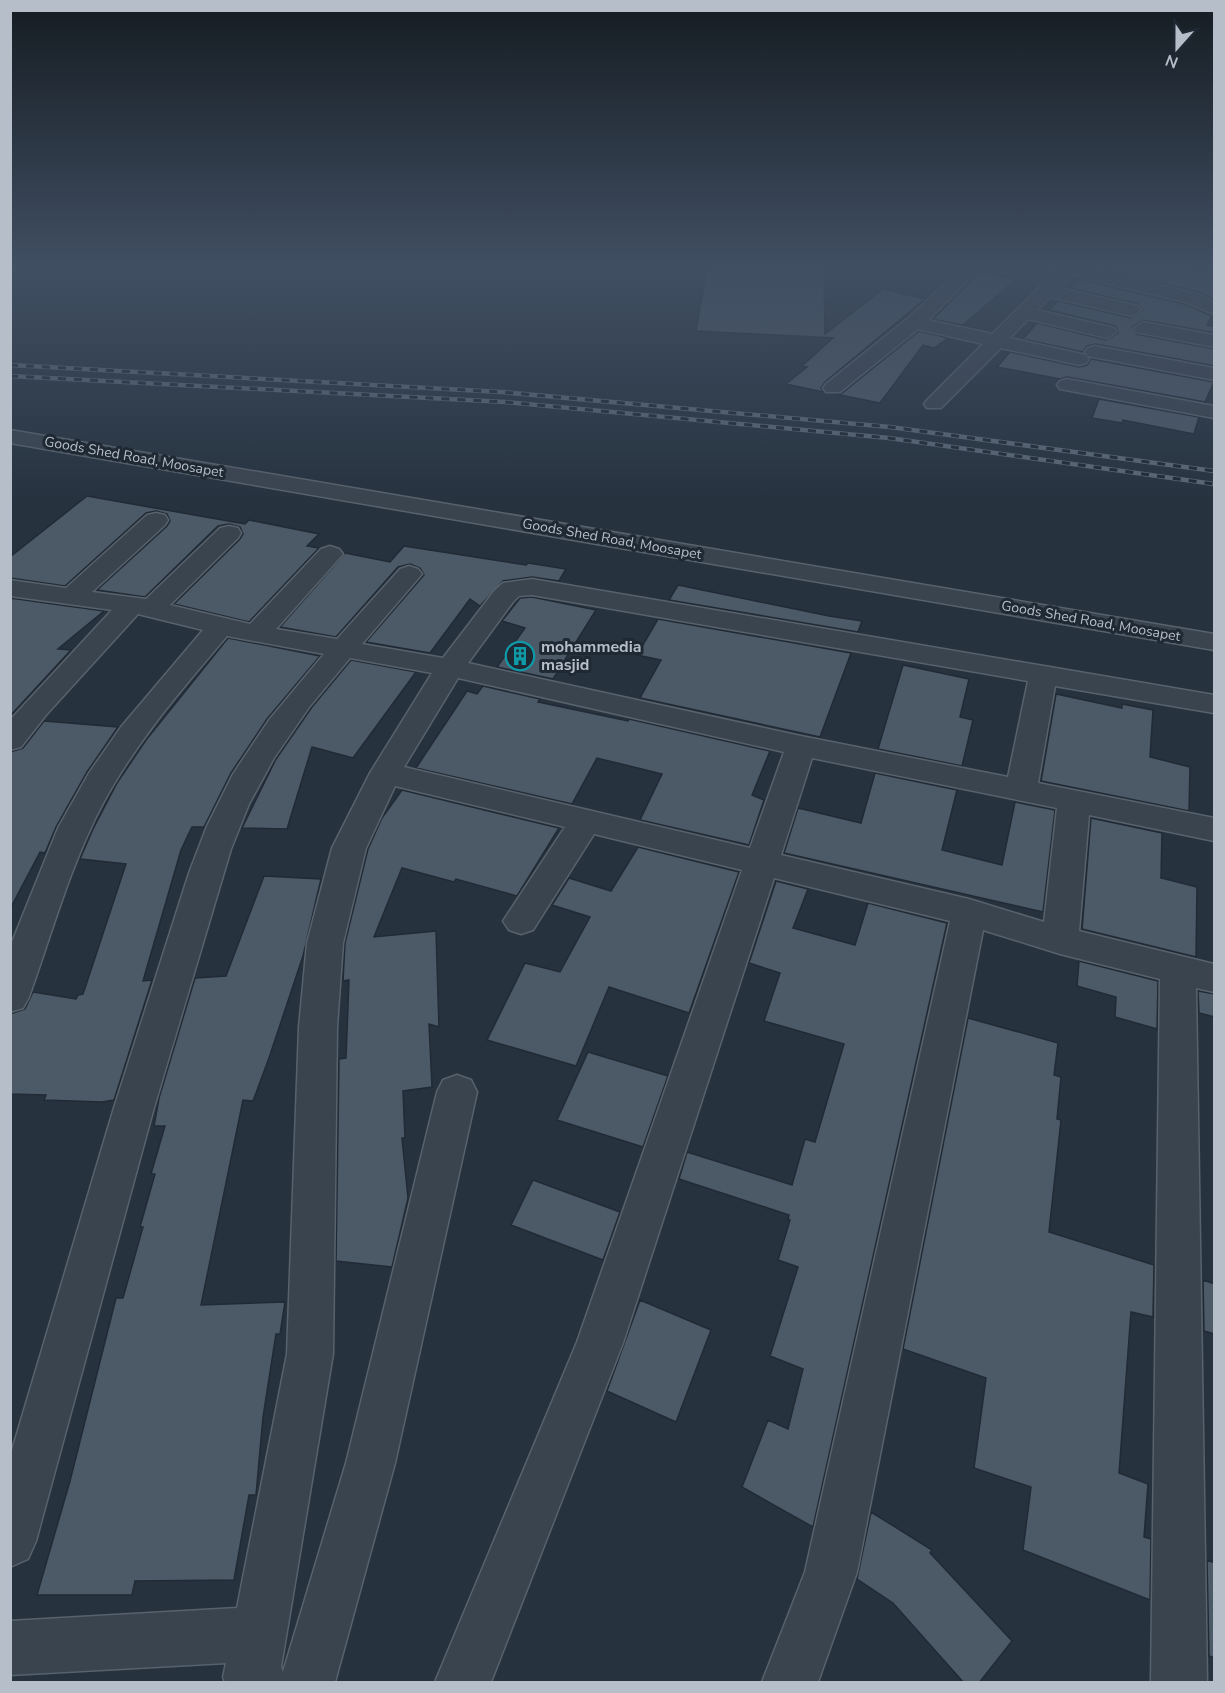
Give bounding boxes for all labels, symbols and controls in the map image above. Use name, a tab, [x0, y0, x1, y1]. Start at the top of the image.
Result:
north arrow	[1147, 18, 1207, 78]
text: N	[1162, 49, 1182, 73]
street label: Goods Shed Road, Moosapet	[43, 432, 225, 482]
street label: Goods Shed Road, Moosapet	[521, 514, 703, 564]
street label: Goods Shed Road, Moosapet	[1000, 596, 1182, 646]
place label: mohammedia masjid	[541, 636, 642, 676]
building icon: mohammedia masjid	[504, 640, 536, 672]

